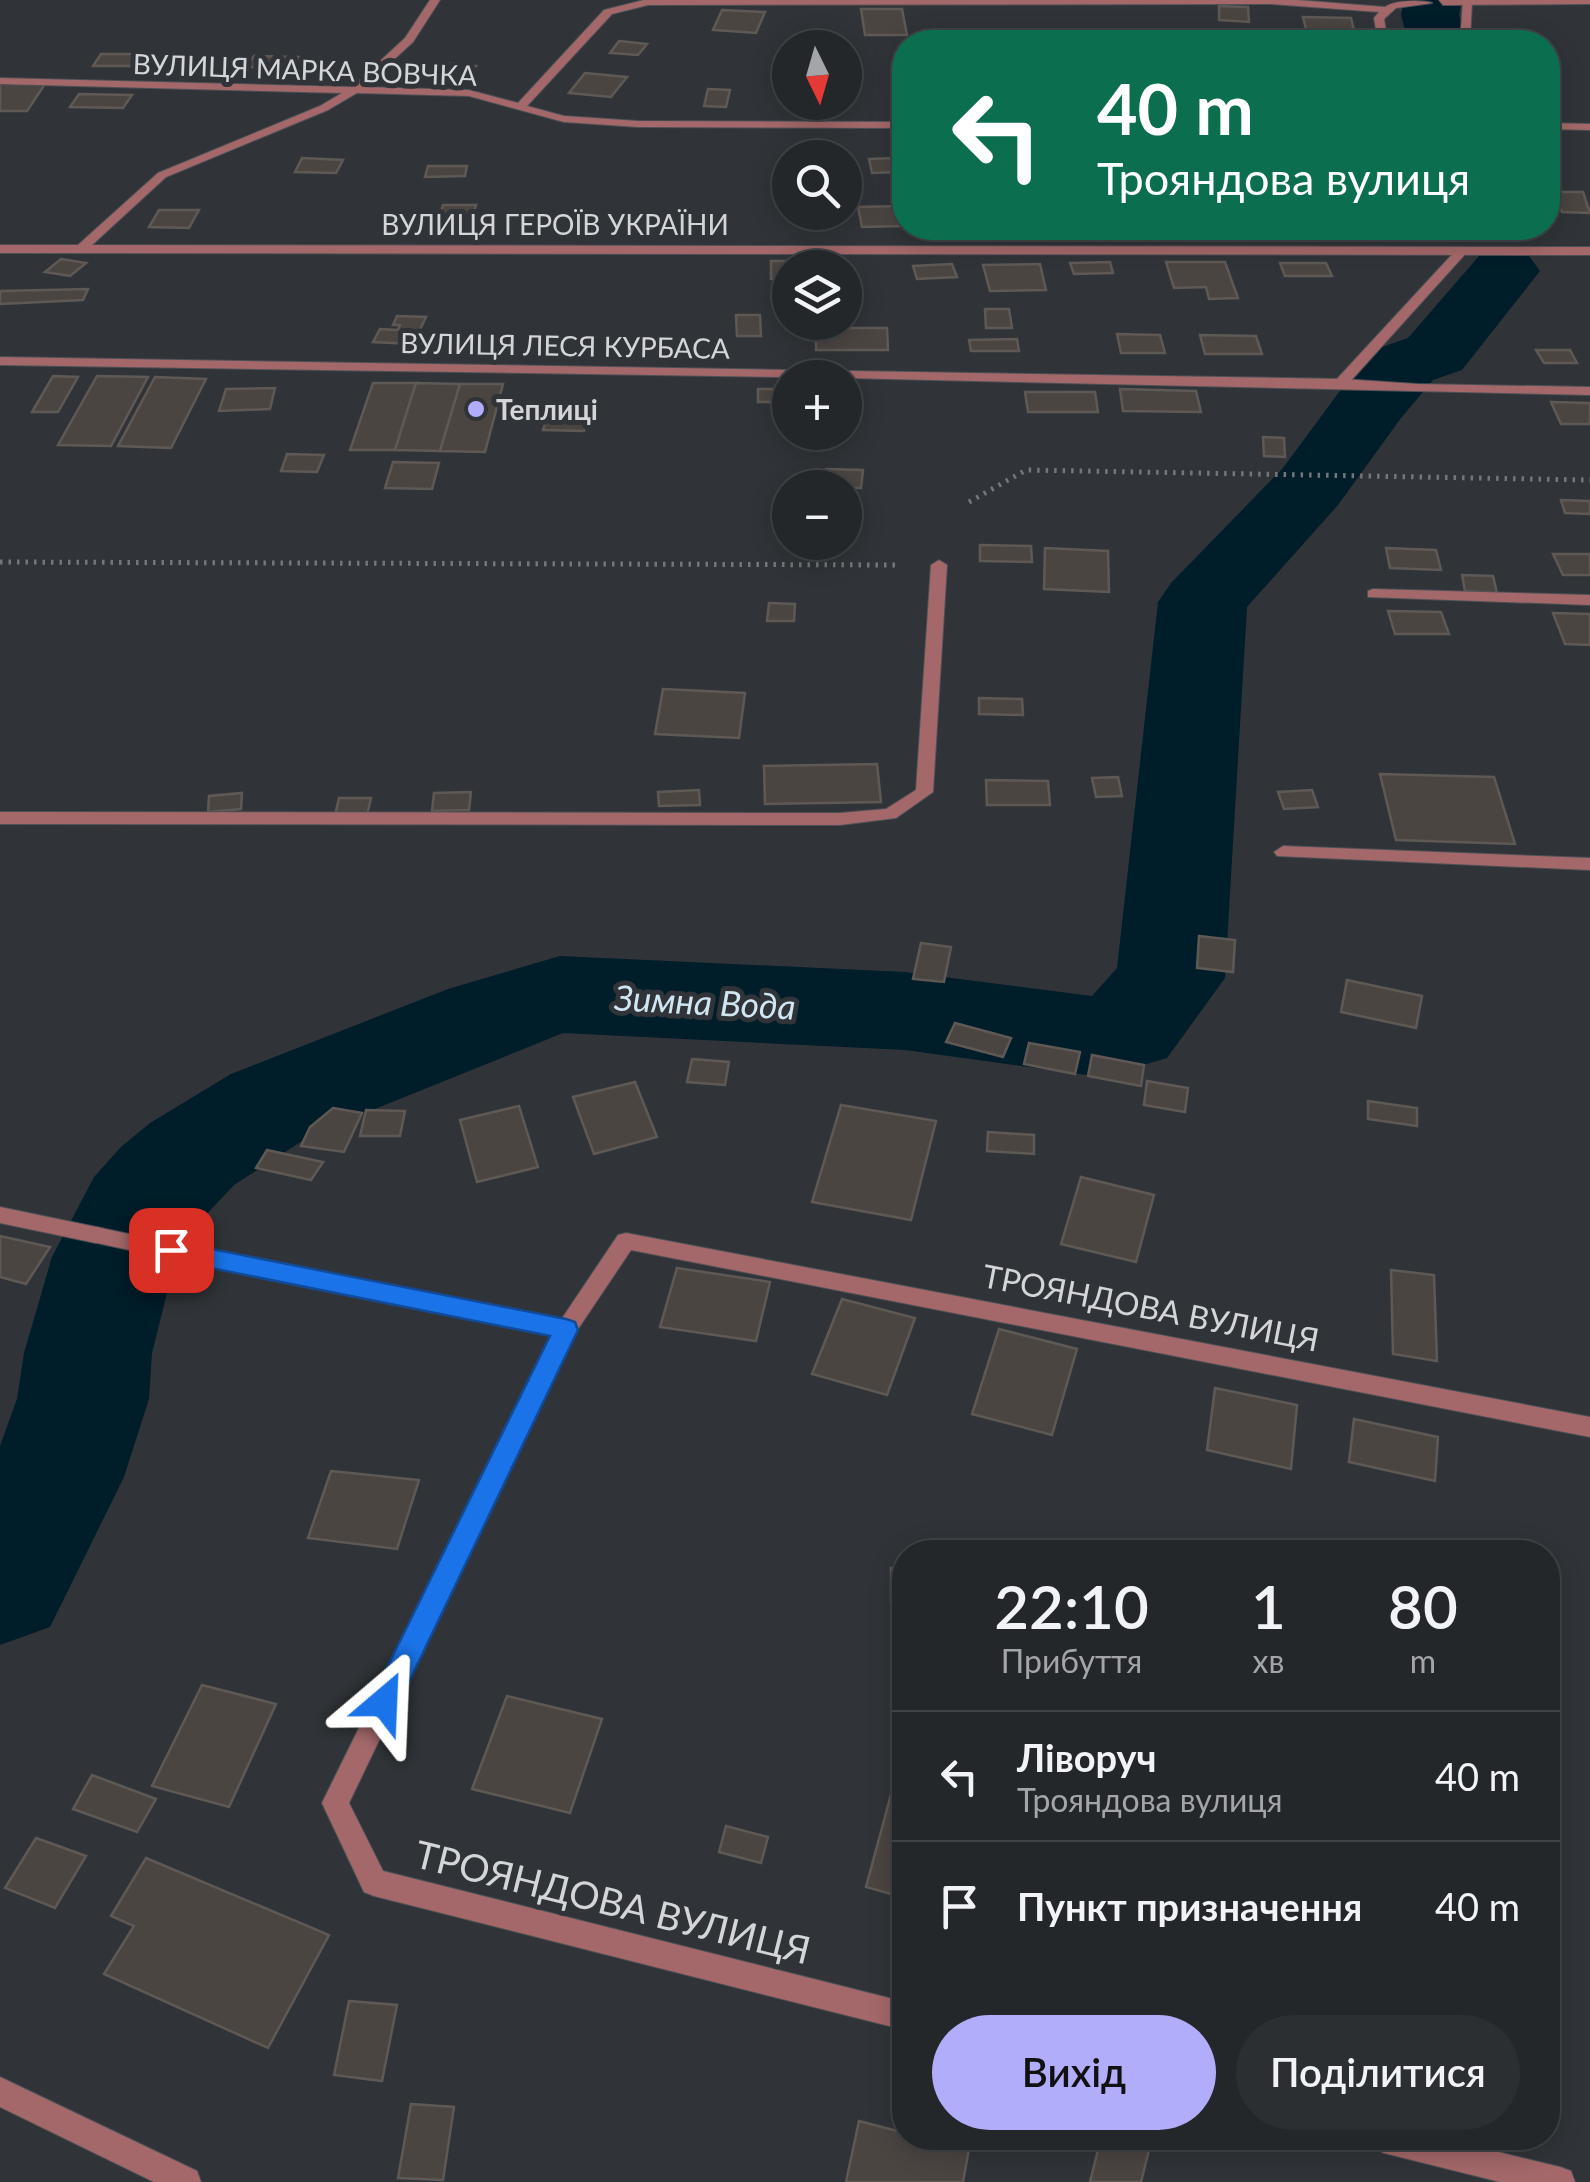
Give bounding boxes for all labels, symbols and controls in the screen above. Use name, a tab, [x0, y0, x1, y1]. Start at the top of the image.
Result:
north arrow	[772, 30, 862, 120]
map controls	[772, 30, 862, 560]
street label: ВУЛИЦЯ МАРКА ВОВЧКА	[132, 46, 478, 92]
text: 40 m	[1097, 66, 1254, 150]
icon: left	[932, 70, 1062, 200]
button: search	[772, 140, 862, 230]
text: Трояндова вулиця	[1097, 151, 1470, 205]
street label: ВУЛИЦЯ ГЕРОЇВ УКРАЇНИ	[381, 207, 729, 241]
button: layers	[772, 250, 862, 340]
street label: ВУЛИЦЯ ЛЕСЯ КУРБАСА	[400, 325, 730, 365]
button: +	[772, 360, 862, 450]
place label: Теплиці	[496, 392, 598, 426]
marker: Теплиці	[465, 398, 487, 420]
button: −	[772, 470, 862, 560]
water label: Зимна Вода	[612, 975, 797, 1027]
pin	[129, 1208, 214, 1293]
icon: arrive	[144, 1223, 199, 1278]
street label: ТРОЯНДОВА ВУЛИЦЯ	[980, 1255, 1322, 1359]
text: 22:10	[994, 1570, 1149, 1642]
text: 1	[1251, 1570, 1286, 1642]
text: 80	[1388, 1570, 1458, 1642]
text: Прибуття	[1001, 1641, 1142, 1680]
text: хв	[1253, 1641, 1284, 1680]
text: m	[1410, 1641, 1436, 1680]
position arrow	[332, 1650, 436, 1754]
text: Ліворуч	[1017, 1734, 1157, 1780]
icon: left	[932, 1749, 987, 1804]
text: 40 m	[1435, 1753, 1520, 1799]
text: Трояндова вулиця	[1017, 1780, 1282, 1819]
street label: ТРОЯНДОВА ВУЛИЦЯ	[411, 1830, 815, 1972]
icon: arrive	[932, 1879, 987, 1934]
text: Пункт призначення	[1017, 1883, 1362, 1929]
text: 40 m	[1435, 1883, 1520, 1929]
button: Вихід	[932, 2015, 1216, 2130]
button: Поділитися	[1236, 2015, 1520, 2130]

